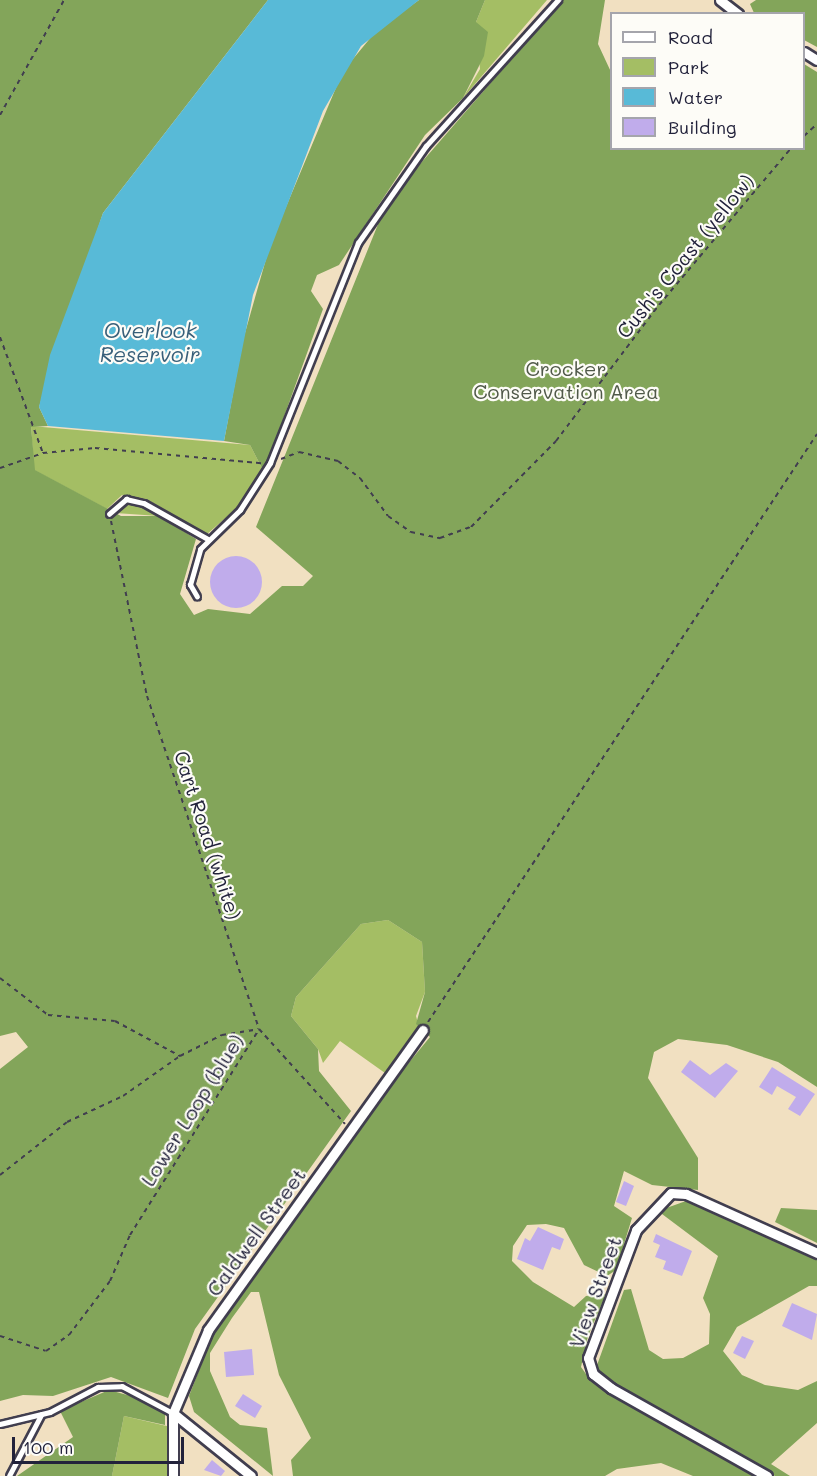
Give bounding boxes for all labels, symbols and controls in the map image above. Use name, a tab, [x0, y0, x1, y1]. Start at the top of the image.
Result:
legend	[610, 12, 805, 150]
text: Road	[668, 25, 713, 49]
text: Park	[668, 55, 709, 79]
text: Water	[668, 85, 723, 109]
text: Building	[668, 115, 736, 139]
street label: Cush's Coast (yellow)	[611, 169, 759, 343]
water label: Overlook Reservoir	[100, 317, 200, 367]
park label: Crocker Conservation Area	[473, 356, 659, 403]
street label: Cart Road (white)	[169, 748, 247, 922]
street label: Lower Loop (blue)	[136, 1030, 248, 1190]
street label: Caldwell Street	[201, 1163, 311, 1301]
street label: View Street	[564, 1233, 626, 1351]
scale bar	[15, 1425, 188, 1463]
text: 100 m	[23, 1435, 73, 1459]

